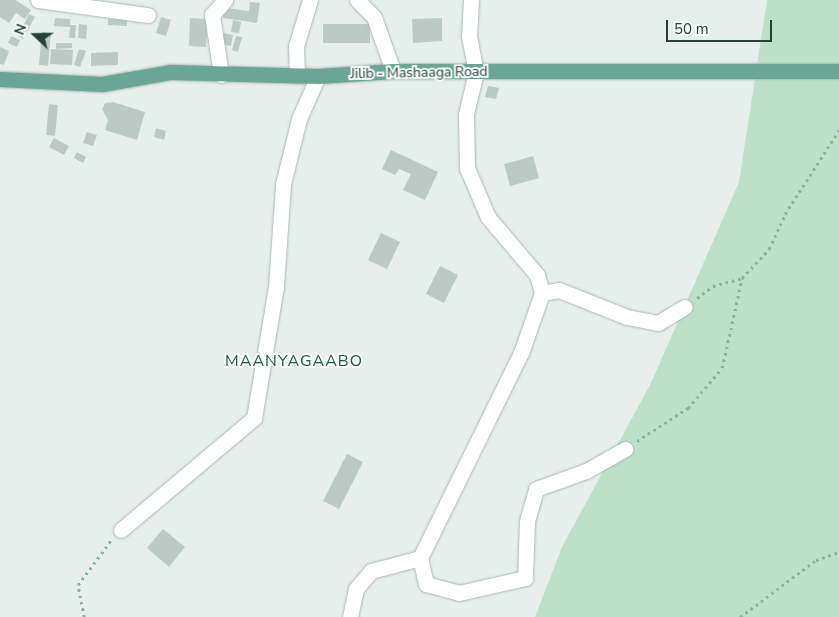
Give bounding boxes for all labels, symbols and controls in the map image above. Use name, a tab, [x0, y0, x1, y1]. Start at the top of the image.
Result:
north arrow	[10, 10, 60, 60]
scale bar	[669, 10, 775, 42]
text: 50 m	[674, 19, 709, 39]
text: N	[10, 21, 31, 38]
street label: Jilib - Mashaaga Road	[350, 63, 488, 83]
district label: MAANYAGAABO	[224, 351, 364, 371]

